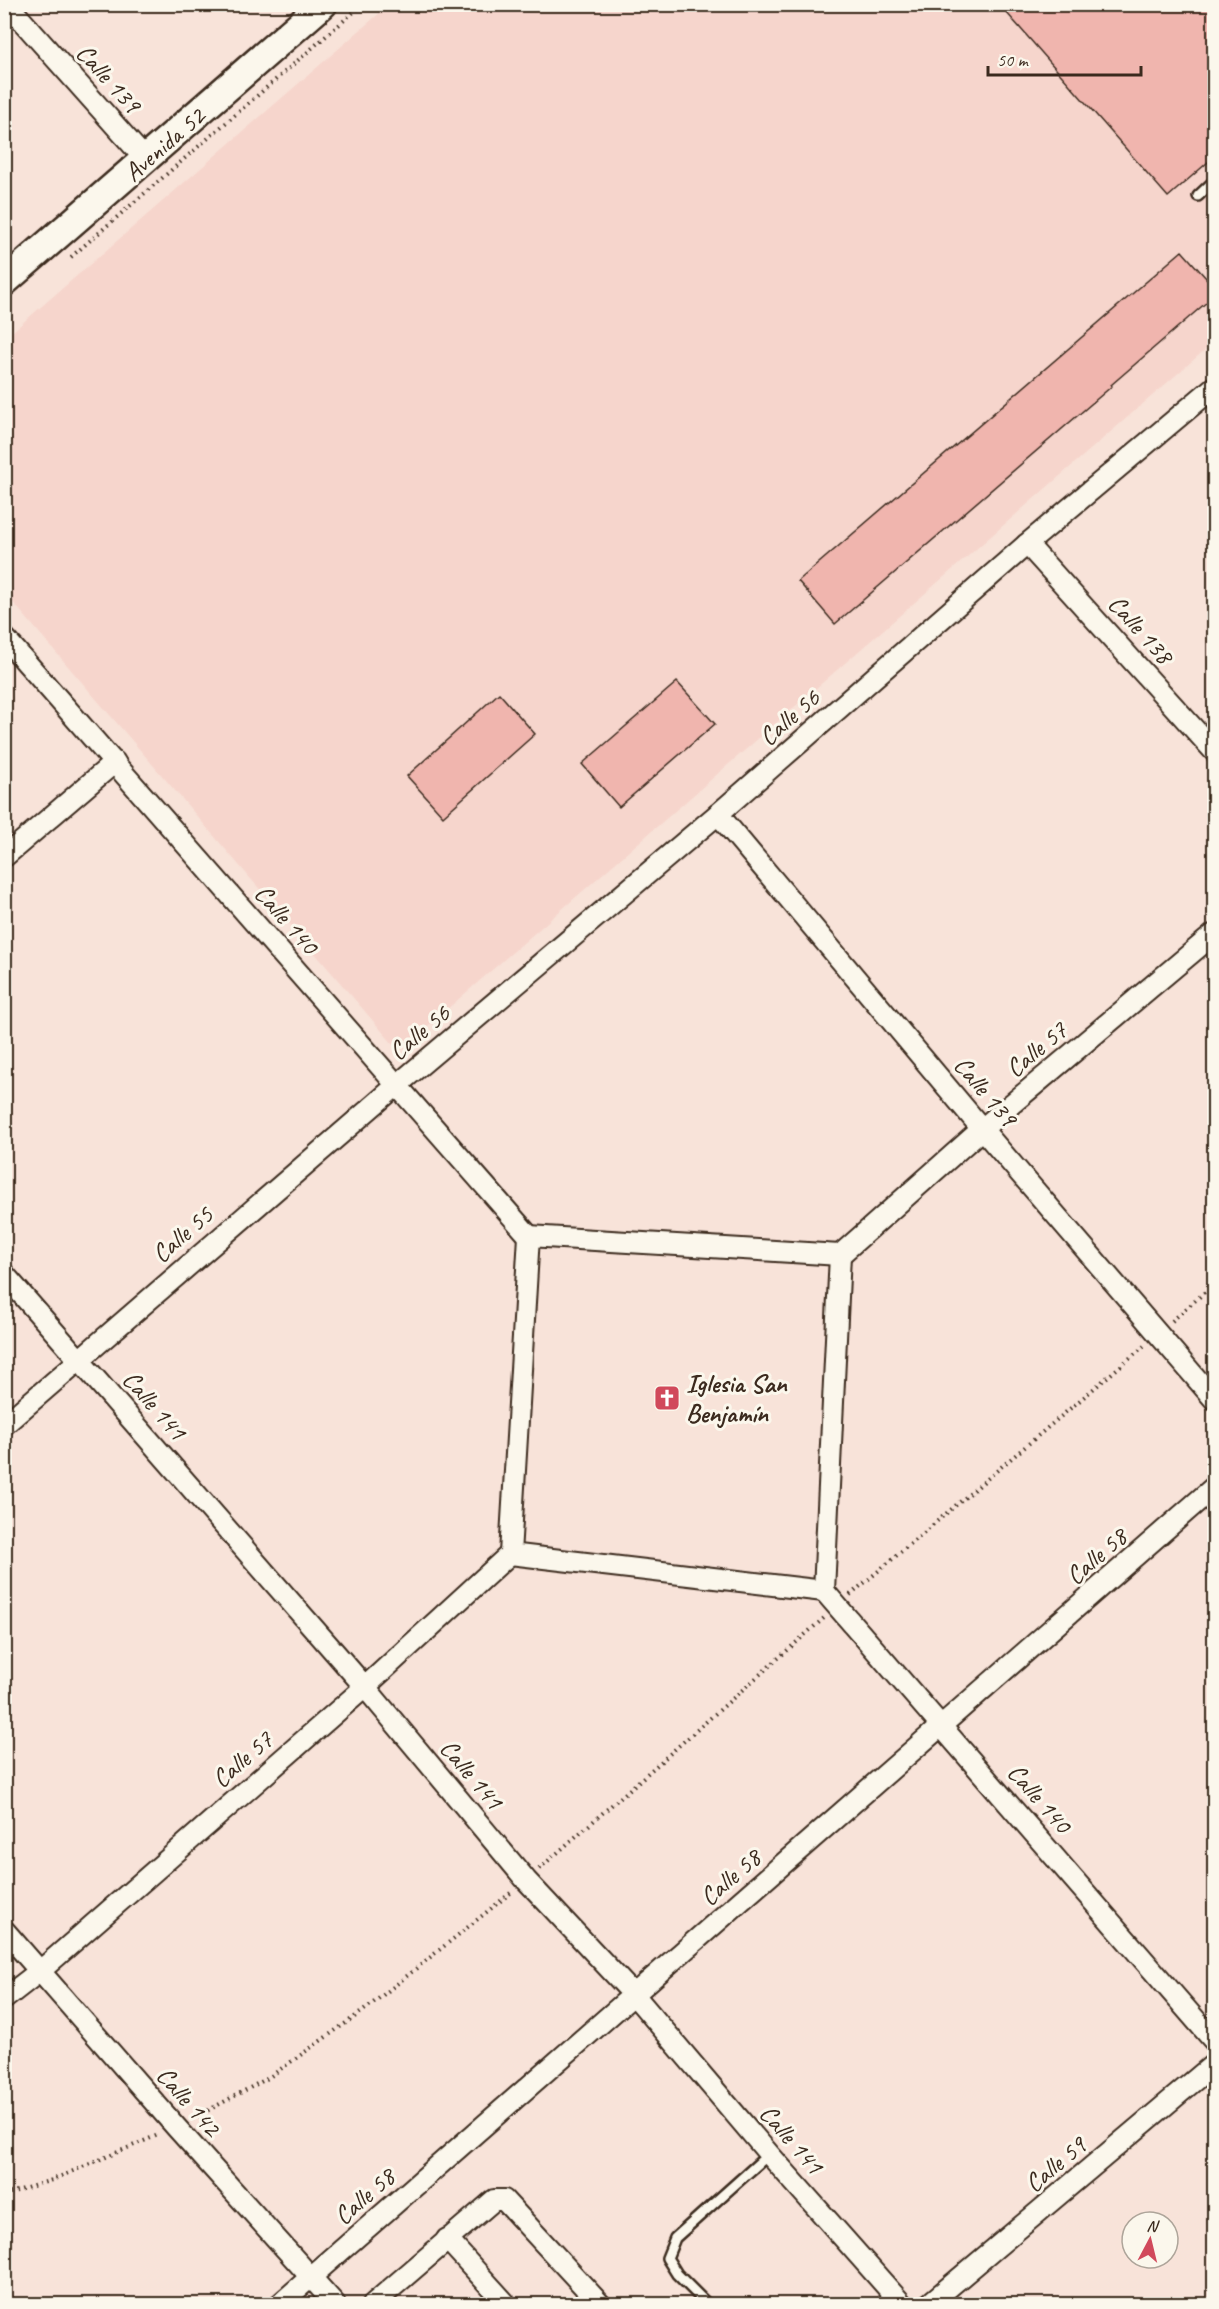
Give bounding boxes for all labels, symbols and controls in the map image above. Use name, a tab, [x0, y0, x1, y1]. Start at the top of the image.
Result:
street label: Calle 139	[69, 37, 150, 122]
scale bar	[988, 39, 1141, 77]
text: 50 m	[997, 49, 1030, 71]
street label: Avenida 52	[117, 99, 214, 189]
street label: Calle 138	[1101, 588, 1182, 673]
street label: Calle 56	[752, 681, 828, 753]
street label: Calle 140	[247, 877, 328, 963]
street label: Calle 56	[382, 996, 458, 1068]
street label: Calle 57	[999, 1013, 1075, 1085]
street label: Calle 139	[947, 1049, 1026, 1135]
street label: Calle 55	[145, 1198, 221, 1270]
street label: Calle 141	[115, 1363, 195, 1448]
place label: Iglesia San Benjamín	[686, 1367, 788, 1430]
church icon: Iglesia San Benjamín	[652, 1383, 682, 1413]
street label: Calle 58	[1059, 1519, 1136, 1592]
street label: Calle 57	[205, 1723, 281, 1795]
street label: Calle 141	[433, 1732, 512, 1817]
street label: Calle 140	[1000, 1756, 1081, 1842]
street label: Calle 58	[693, 1840, 770, 1913]
street label: Calle 142	[149, 2059, 230, 2145]
street label: Calle 141	[752, 2097, 832, 2182]
street label: Calle 59	[1018, 2128, 1095, 2200]
street label: Calle 58	[327, 2159, 404, 2232]
north arrow	[1120, 2210, 1180, 2270]
text: N	[1146, 2216, 1161, 2237]

